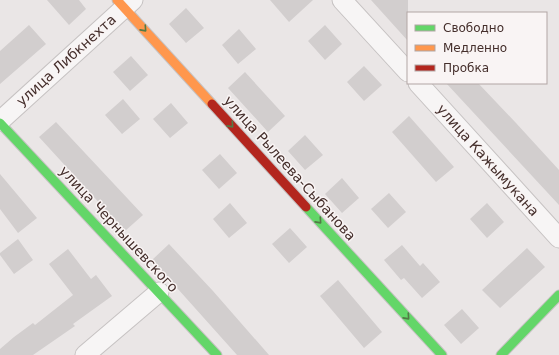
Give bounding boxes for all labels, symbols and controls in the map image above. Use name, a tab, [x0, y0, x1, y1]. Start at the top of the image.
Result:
street label: улица Либкнехта	[13, 11, 119, 109]
legend	[407, 12, 547, 84]
text: Свободно	[443, 21, 504, 35]
one-way arrow	[139, 24, 146, 32]
text: Медленно	[443, 41, 507, 55]
text: Пробка	[443, 61, 489, 75]
street label: улица Рылеева-Сыбанова	[221, 92, 359, 244]
street label: улица Кажымукана	[434, 101, 542, 219]
one-way arrow	[227, 120, 234, 128]
street label: улица Чернышевского	[56, 163, 182, 295]
one-way arrow	[314, 216, 321, 223]
one-way arrow	[402, 312, 409, 319]

